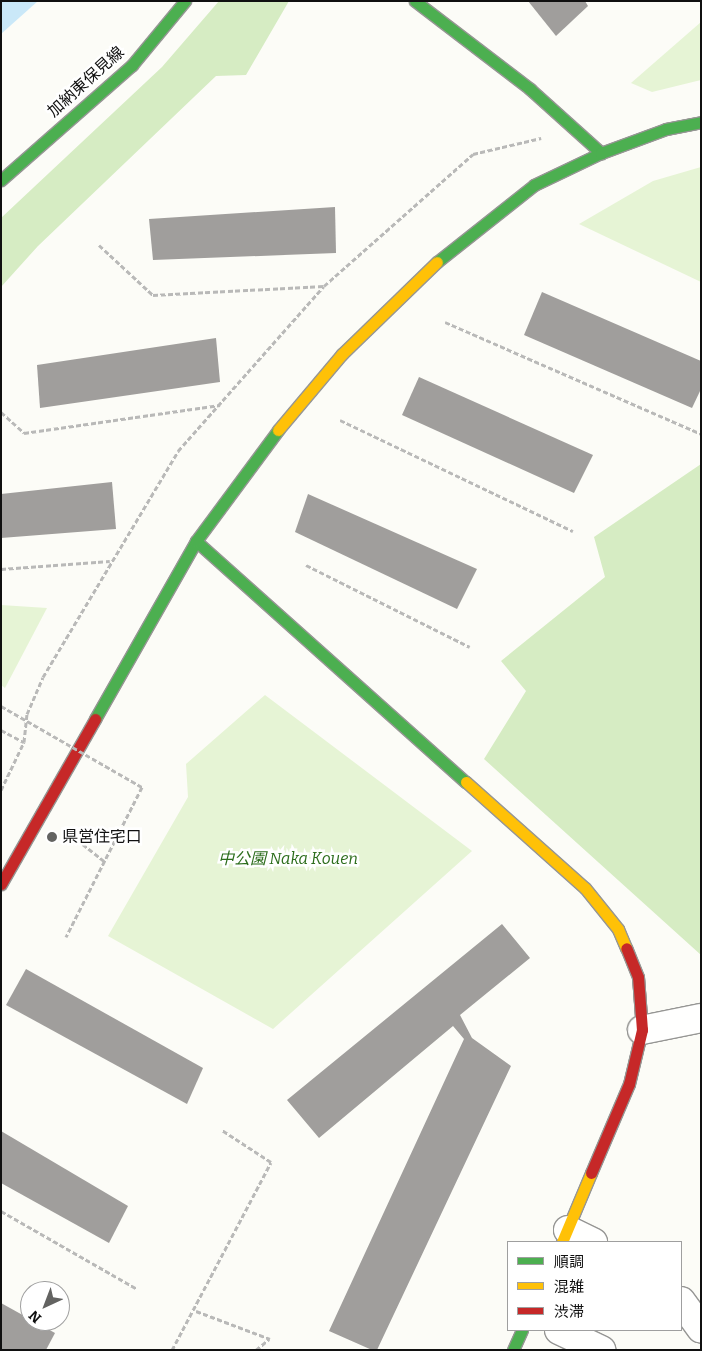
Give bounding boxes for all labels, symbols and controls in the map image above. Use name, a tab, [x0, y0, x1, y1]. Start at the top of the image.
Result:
street label: 加納東保見線	[44, 43, 128, 121]
place label: 県営住宅口	[62, 827, 142, 847]
marker: 県営住宅口	[46, 831, 58, 843]
park label: 中公園 Naka Kouen	[218, 849, 358, 869]
legend	[507, 1241, 682, 1331]
text: 順調	[554, 1253, 584, 1271]
text: 混雑	[554, 1278, 584, 1296]
north arrow	[20, 1281, 70, 1331]
text: 渋滞	[554, 1303, 584, 1321]
text: N	[25, 1307, 45, 1327]

